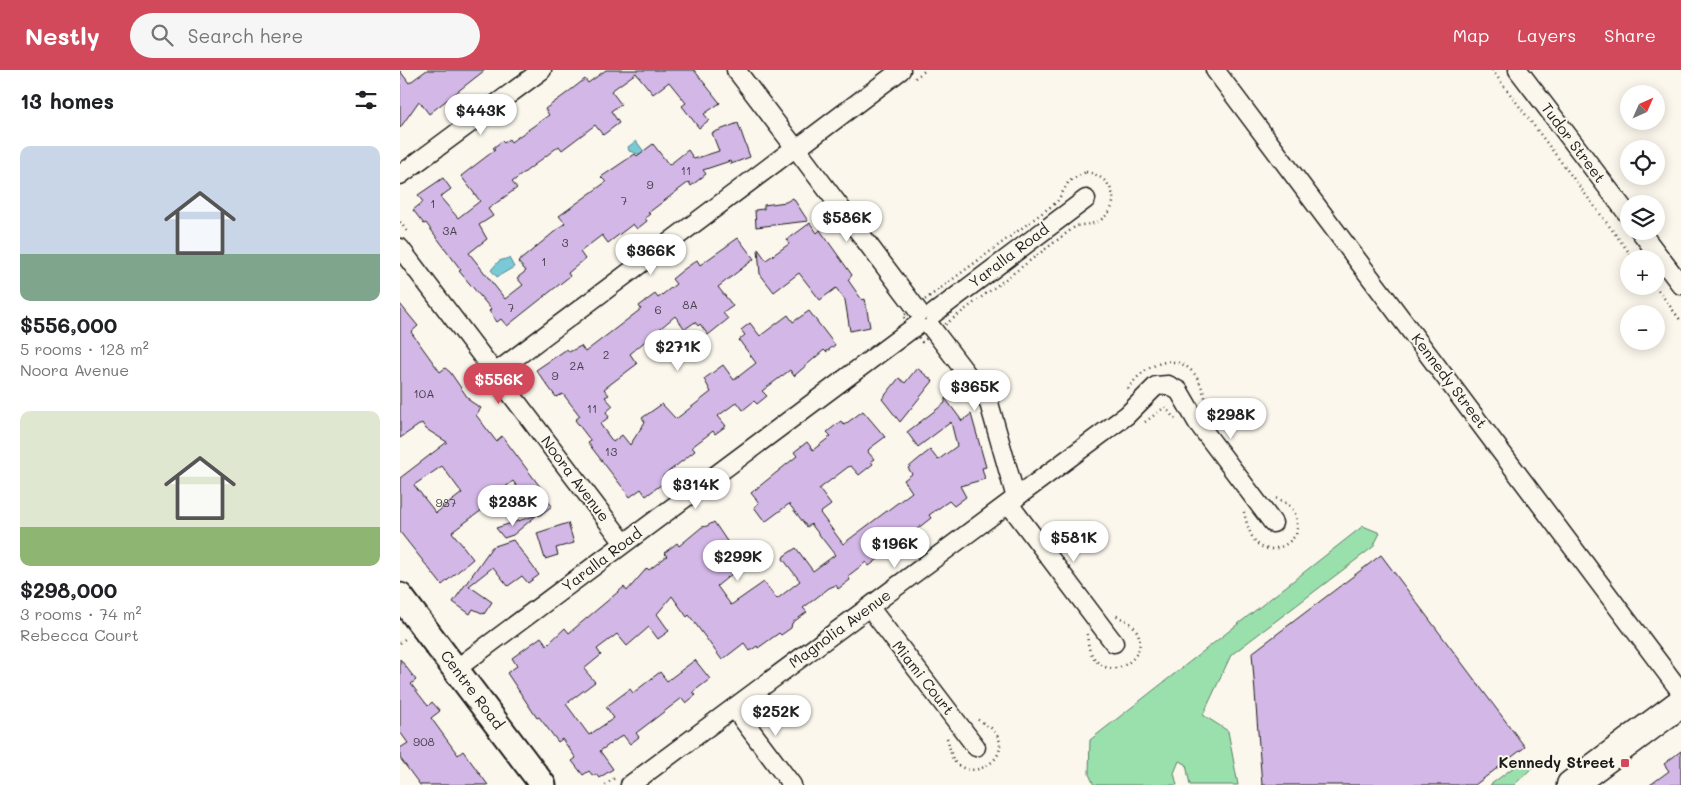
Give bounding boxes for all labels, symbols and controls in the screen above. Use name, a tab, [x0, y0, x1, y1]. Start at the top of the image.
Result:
search box	[130, 13, 480, 58]
text: Nestly	[25, 20, 100, 51]
icon: search	[148, 21, 176, 49]
text: Search here	[188, 23, 303, 48]
text: Map	[1453, 23, 1489, 47]
text: Layers	[1517, 23, 1576, 47]
text: Share	[1604, 23, 1656, 47]
north arrow	[1620, 85, 1665, 130]
map controls	[1620, 85, 1665, 350]
icon: filters	[352, 86, 380, 114]
text: 13 homes	[20, 87, 114, 114]
pin: $443K	[446, 93, 516, 136]
street label: Tudor Street	[1537, 98, 1610, 186]
text: $443K	[456, 99, 506, 120]
button: locate	[1620, 140, 1665, 185]
house number: 11	[681, 162, 691, 178]
house number: 9	[646, 176, 654, 192]
icon: home	[155, 178, 245, 268]
house number: 7	[621, 192, 628, 208]
house number: 1	[430, 195, 436, 211]
button: layers	[1620, 195, 1665, 240]
pin: $586K	[812, 200, 882, 243]
text: $586K	[822, 206, 872, 227]
street label: Yaralla Road	[964, 219, 1052, 292]
house number: 3A	[442, 222, 458, 238]
house number: 3	[561, 234, 569, 250]
pin: $366K	[616, 234, 686, 276]
text: $366K	[626, 239, 676, 260]
button: +	[1620, 250, 1665, 295]
house number: 1	[541, 253, 547, 269]
house number: 8A	[682, 296, 698, 312]
house number: 7	[508, 299, 515, 315]
house number: 6	[654, 301, 662, 317]
button: −	[1620, 305, 1665, 350]
text: $556,000	[20, 311, 117, 338]
street label: Kennedy Street	[1407, 329, 1492, 432]
pin: $271K	[643, 330, 713, 372]
text: $271K	[655, 335, 701, 356]
text: 5 rooms · 128 m²	[20, 338, 149, 359]
house number: 2	[603, 346, 609, 362]
house number: 2A	[570, 357, 585, 373]
text: Noora Avenue	[20, 359, 129, 380]
pin: $556K	[464, 362, 534, 405]
house number: 9	[551, 367, 559, 383]
text: $556K	[475, 368, 523, 389]
pin: $365K	[940, 370, 1010, 412]
text: $365K	[950, 375, 1000, 396]
house number: 10A	[413, 385, 435, 401]
pin: $298K	[1196, 398, 1266, 440]
house number: 11	[587, 400, 597, 416]
text: $298K	[1207, 403, 1255, 424]
street label: Noora Avenue	[537, 431, 615, 525]
icon: home	[155, 443, 245, 533]
house number: 13	[605, 443, 617, 459]
pin: $314K	[661, 468, 731, 510]
text: $314K	[672, 473, 720, 494]
pin: $238K	[478, 484, 548, 527]
text: $238K	[489, 490, 537, 511]
house number: 987	[435, 494, 457, 510]
pin: $581K	[1039, 520, 1109, 563]
street label: Yaralla Road	[557, 523, 645, 596]
pin: $196K	[860, 526, 930, 569]
text: $581K	[1051, 526, 1097, 547]
text: $196K	[872, 532, 918, 553]
pin: $299K	[703, 540, 773, 582]
text: $299K	[714, 545, 762, 566]
text: $298,000	[20, 576, 117, 603]
street label: Magnolia Avenue	[784, 584, 894, 672]
text: 3 rooms · 74 m²	[20, 603, 141, 624]
text: Rebecca Court	[20, 624, 139, 645]
street label: Miami Court	[888, 636, 959, 719]
street label: Centre Road	[437, 646, 509, 733]
pin: $252K	[741, 694, 811, 737]
text: $252K	[752, 700, 800, 721]
house number: 908	[413, 733, 435, 749]
place label: Kennedy Street	[1499, 752, 1615, 772]
marker: Kennedy Street	[1619, 757, 1631, 769]

